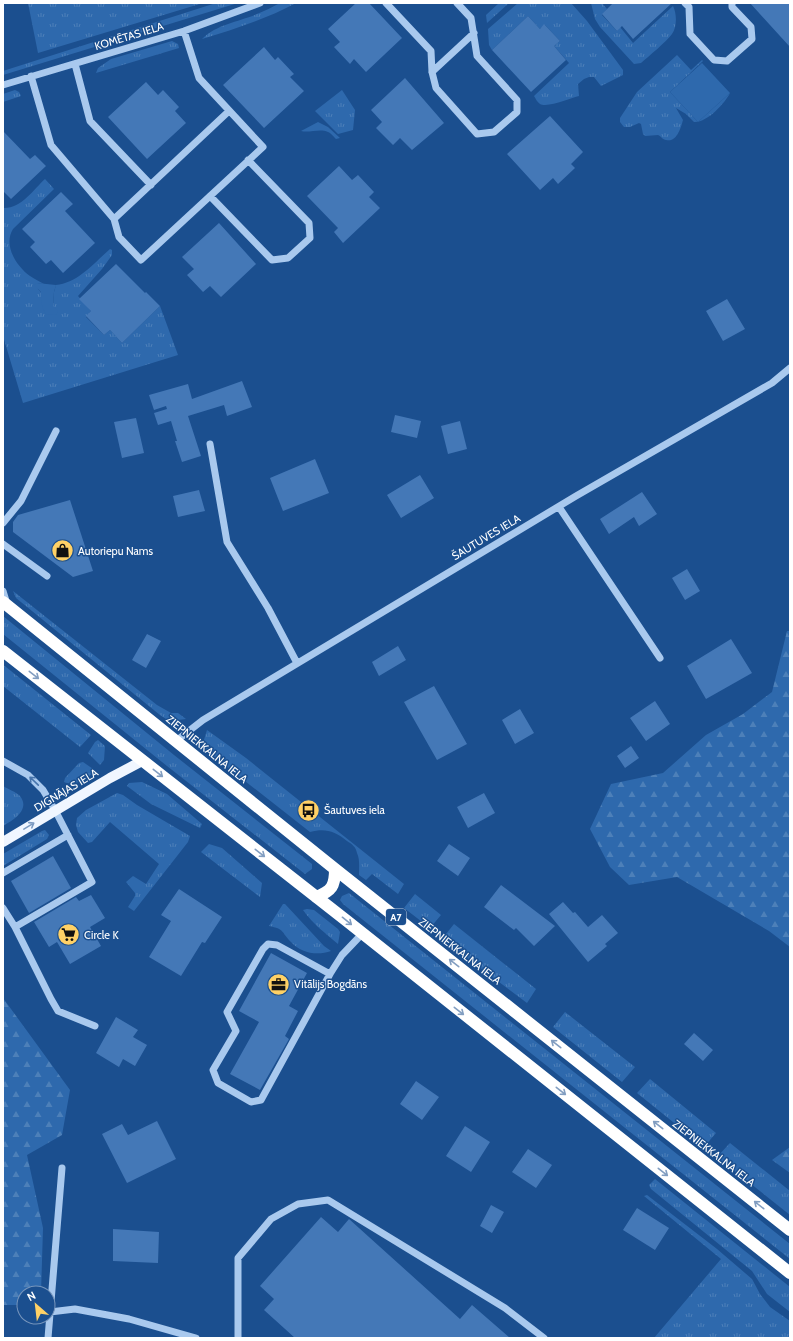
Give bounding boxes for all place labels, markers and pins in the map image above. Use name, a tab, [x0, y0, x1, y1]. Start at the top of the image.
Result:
shop icon: Autoriepu Nams	[50, 538, 76, 564]
place label: Autoriepu Nams	[78, 544, 153, 558]
bus stop icon: Šautuves iela	[296, 797, 322, 823]
place label: Šautuves iela	[324, 803, 385, 817]
supermarket icon: Circle K	[55, 922, 81, 948]
place label: Circle K	[84, 928, 119, 942]
office icon: Vitālijs Bogdāns	[265, 971, 291, 997]
place label: Vitālijs Bogdāns	[294, 977, 367, 991]

